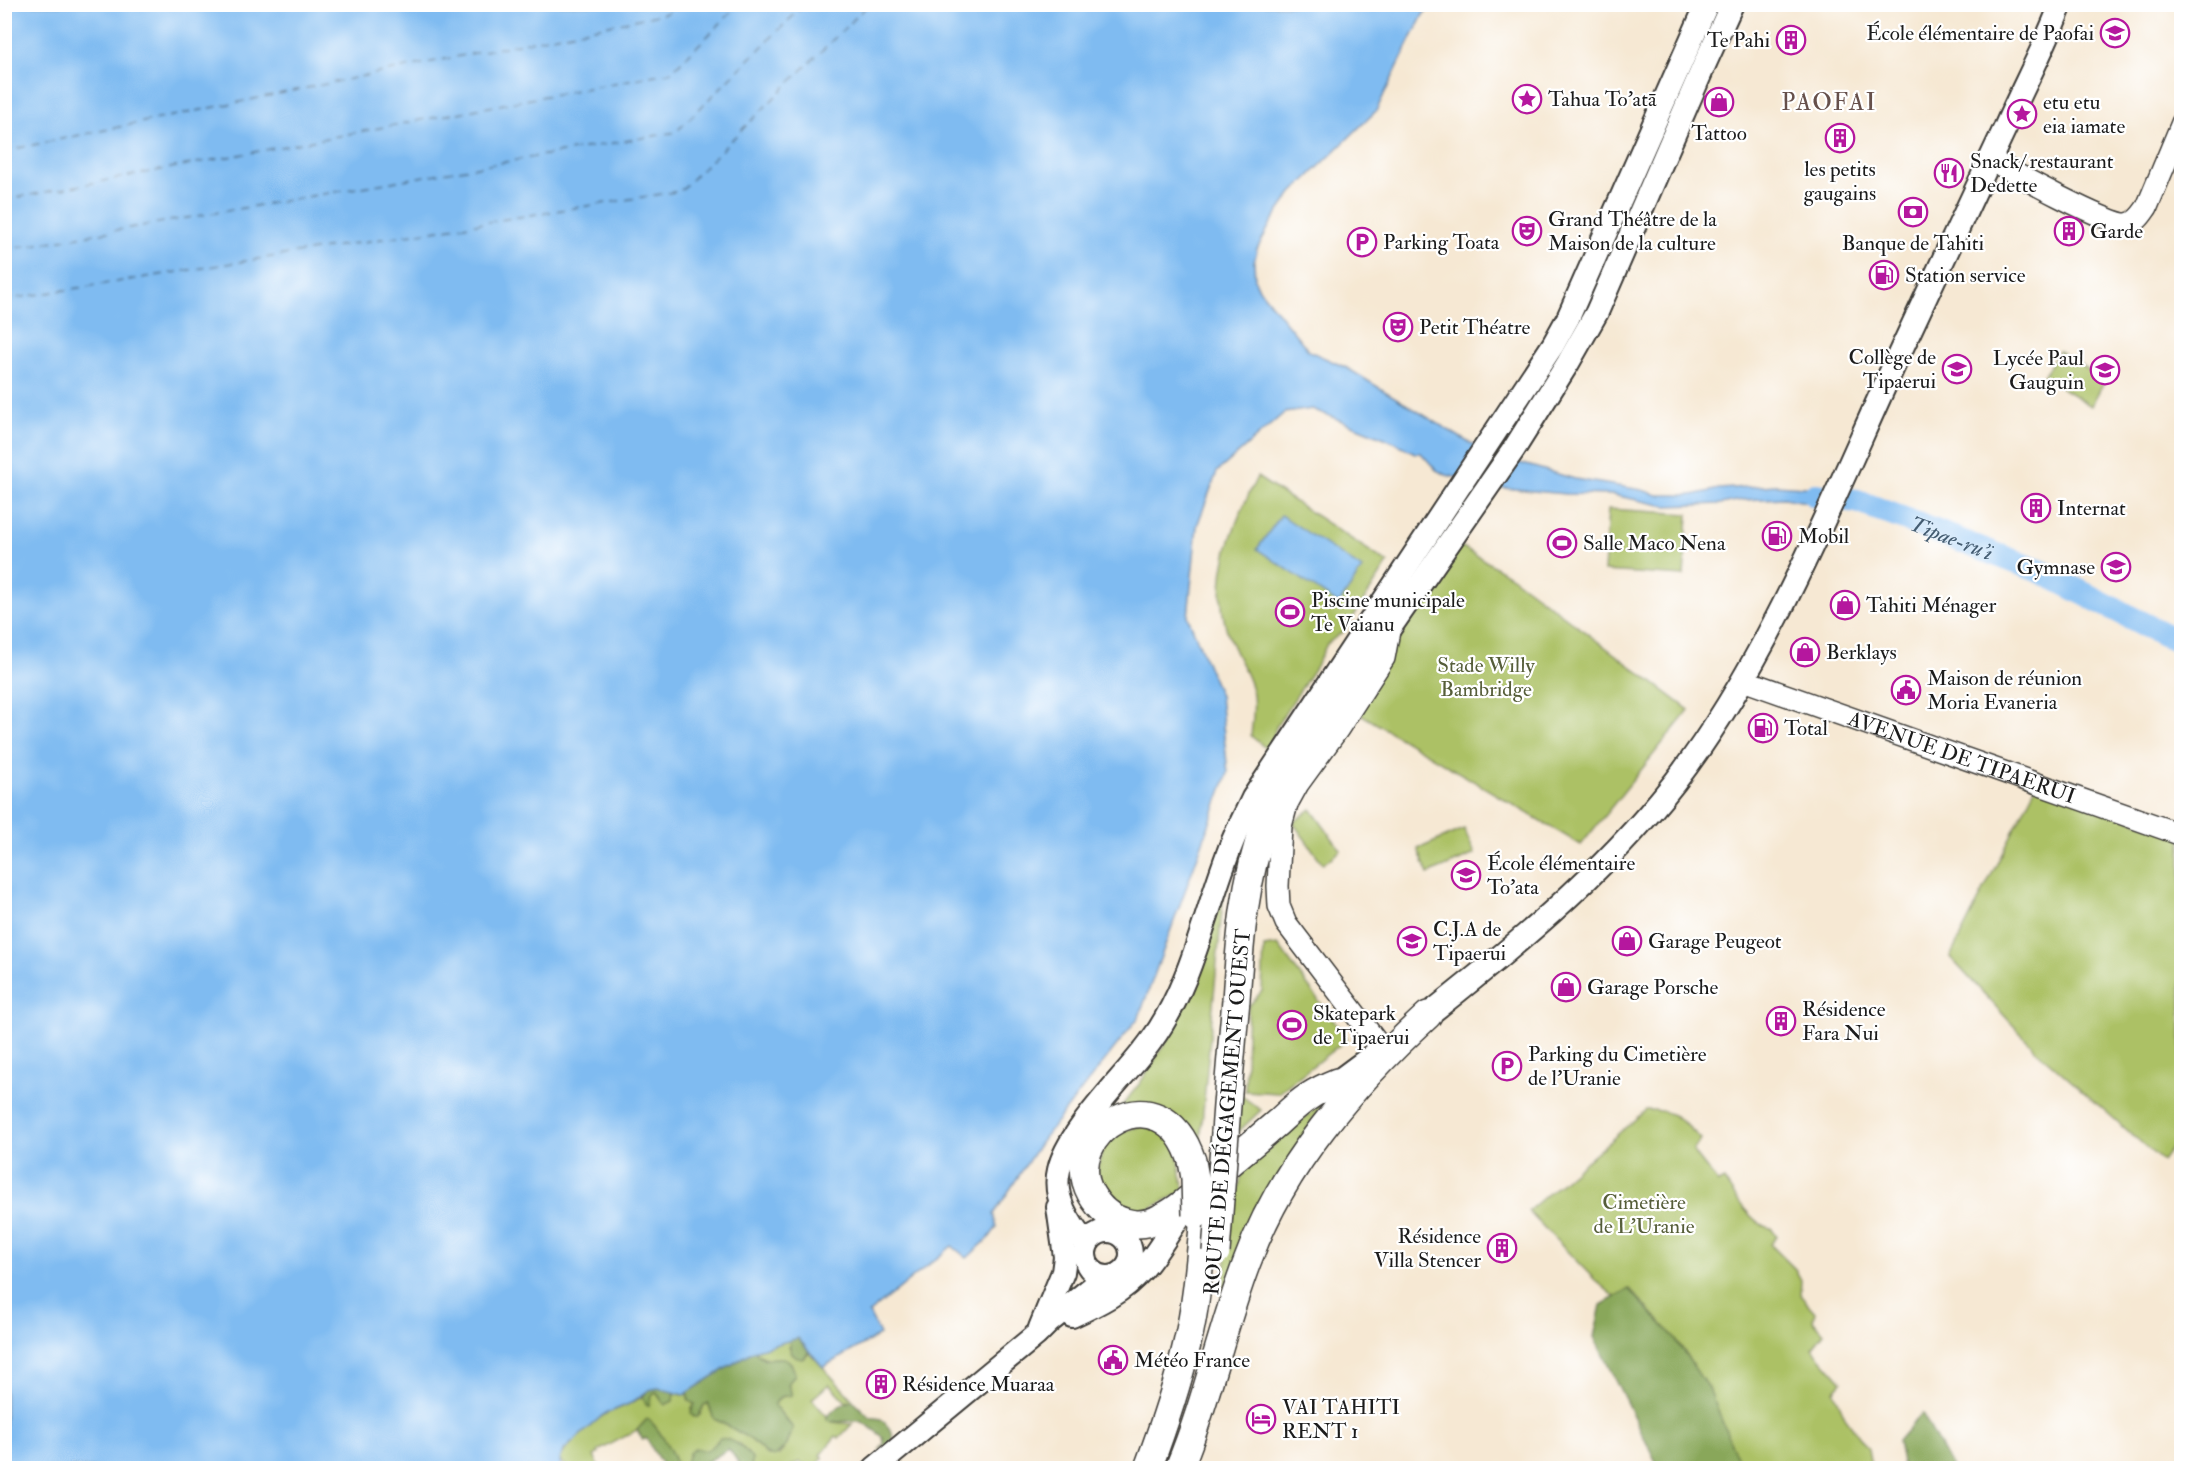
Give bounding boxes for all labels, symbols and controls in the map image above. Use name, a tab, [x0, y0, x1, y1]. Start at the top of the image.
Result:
school or university icon: École élémentaire de Paofai	[2099, 17, 2131, 49]
place label: École élémentaire de Paofai	[1866, 20, 2094, 47]
building icon: Te Pahi	[1775, 24, 1807, 56]
place label: Te Pahi	[1707, 27, 1770, 54]
place icon: Tahua To'atā	[1511, 83, 1543, 115]
place label: Tahua To'atā	[1548, 86, 1657, 113]
shop icon: Tattoo	[1703, 86, 1735, 118]
district label: PAOFAI	[1781, 87, 1877, 118]
place label: etu etu eia iamate	[2043, 89, 2125, 140]
place icon: etu etu eia iamate	[2006, 98, 2038, 130]
place label: Tattoo	[1691, 120, 1747, 147]
building icon: les petits gaugains	[1824, 122, 1856, 154]
place label: Snack/ restaurant Dedette	[1970, 148, 2114, 199]
place label: les petits gaugains	[1804, 156, 1876, 207]
restaurant icon: Snack/ restaurant Dedette	[1933, 157, 1965, 189]
bank icon: Banque de Tahiti	[1897, 196, 1929, 228]
place label: Grand Théâtre de la Maison de la culture	[1548, 206, 1717, 257]
theatre icon: Grand Théâtre de la Maison de la culture	[1511, 215, 1543, 247]
building icon: Garde	[2053, 215, 2085, 247]
place label: Garde	[2090, 218, 2143, 245]
parking icon: Parking Toata	[1346, 226, 1378, 258]
place label: Parking Toata	[1383, 229, 1500, 256]
place label: Banque de Tahiti	[1842, 230, 1985, 257]
fuel station icon: Station service	[1868, 259, 1900, 291]
place label: Station service	[1905, 262, 2026, 289]
theatre icon: Petit Théatre	[1382, 311, 1414, 343]
place label: Petit Théatre	[1419, 314, 1531, 341]
place label: Collège de Tipaerui	[1849, 344, 1936, 395]
place label: Lycée Paul Gauguin	[1993, 345, 2085, 396]
school or university icon: Collège de Tipaerui	[1941, 353, 1973, 385]
school or university icon: Lycée Paul Gauguin	[2089, 354, 2121, 386]
building icon: Internat	[2020, 492, 2052, 524]
place label: Internat	[2057, 495, 2126, 522]
water label: Tipae-ru’i	[1906, 510, 1997, 567]
fuel station icon: Mobil	[1761, 520, 1793, 552]
place label: Mobil	[1798, 523, 1850, 550]
sports icon: Salle Maco Nena	[1546, 527, 1578, 559]
place label: Salle Maco Nena	[1583, 530, 1726, 557]
school or university icon: Gymnase	[2100, 551, 2132, 583]
place label: Gymnase	[2016, 554, 2095, 581]
place label: Piscine municipale Te Vaianu	[1311, 587, 1465, 638]
shop icon: Tahiti Ménager	[1829, 589, 1861, 621]
place label: Tahiti Ménager	[1866, 592, 1996, 619]
sports icon: Piscine municipale Te Vaianu	[1274, 596, 1306, 628]
shop icon: Berklays	[1789, 636, 1821, 668]
place label: Berklays	[1826, 639, 1897, 666]
park label: Stade Willy Bambridge	[1437, 652, 1536, 703]
place label: Maison de réunion Moria Evaneria	[1927, 665, 2082, 716]
public building icon: Maison de réunion Moria Evaneria	[1890, 674, 1922, 706]
street label: AVENUE DE TIPAERUI	[1843, 705, 2079, 810]
fuel station icon: Total	[1747, 712, 1779, 744]
place label: Total	[1784, 715, 1828, 742]
place label: École élémentaire To'ata	[1487, 850, 1635, 901]
school or university icon: École élémentaire To'ata	[1450, 859, 1482, 891]
place label: C.J.A de Tipaerui	[1433, 916, 1507, 967]
school or university icon: C.J.A de Tipaerui	[1396, 925, 1428, 957]
shop icon: Garage Peugeot	[1611, 925, 1643, 957]
street label: ROUTE DE DÉGAGEMENT OUEST	[1198, 927, 1257, 1296]
place label: Garage Peugeot	[1648, 928, 1782, 955]
shop icon: Garage Porsche	[1550, 971, 1582, 1003]
place label: Garage Porsche	[1587, 974, 1719, 1001]
place label: Résidence Fara Nui	[1802, 996, 1886, 1047]
place label: Skatepark de Tipaerui	[1313, 1000, 1410, 1051]
building icon: Résidence Fara Nui	[1765, 1005, 1797, 1037]
sports icon: Skatepark de Tipaerui	[1276, 1009, 1308, 1041]
place label: Parking du Cimetière de l'Uranie	[1528, 1041, 1707, 1092]
parking icon: Parking du Cimetière de l'Uranie	[1491, 1050, 1523, 1082]
park label: Cimetière de L'Uranie	[1594, 1189, 1695, 1240]
place label: Résidence Villa Stencer	[1374, 1223, 1481, 1274]
building icon: Résidence Villa Stencer	[1486, 1232, 1518, 1264]
public building icon: Météo France	[1097, 1344, 1129, 1376]
place label: Météo France	[1134, 1347, 1250, 1374]
building icon: Résidence Muaraa	[865, 1368, 897, 1400]
place label: Résidence Muaraa	[902, 1371, 1055, 1398]
place label: VAI TAHITI RENT 1	[1282, 1394, 1400, 1445]
hotel icon: VAI TAHITI RENT 1	[1245, 1403, 1277, 1435]

